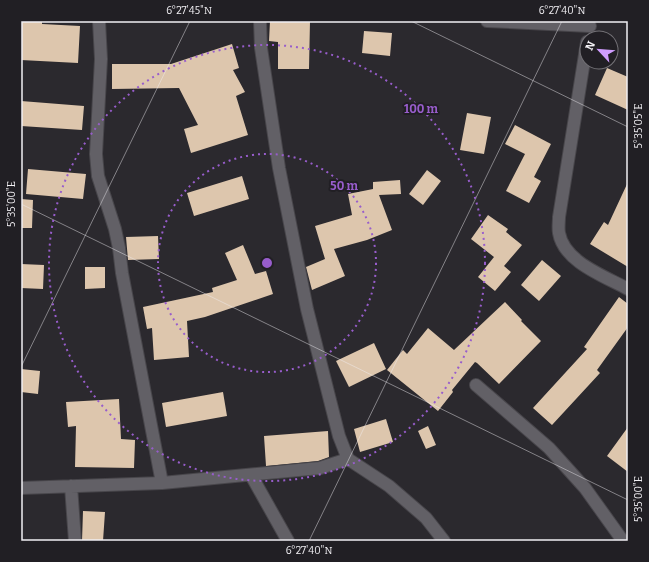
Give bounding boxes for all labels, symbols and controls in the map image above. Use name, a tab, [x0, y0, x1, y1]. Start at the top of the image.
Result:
text: 6°27'45"N	[166, 5, 212, 17]
text: 6°27'40"N	[539, 5, 585, 17]
north arrow	[579, 30, 619, 70]
text: N	[583, 39, 598, 53]
text: 100 m	[404, 102, 439, 116]
text: 5°35'05"E	[633, 104, 645, 148]
text: 50 m	[330, 179, 358, 193]
text: 5°35'00"E	[6, 181, 18, 227]
centre of rings	[260, 256, 274, 270]
text: 5°35'00"E	[633, 476, 645, 522]
text: 6°27'40"N	[286, 545, 332, 557]

